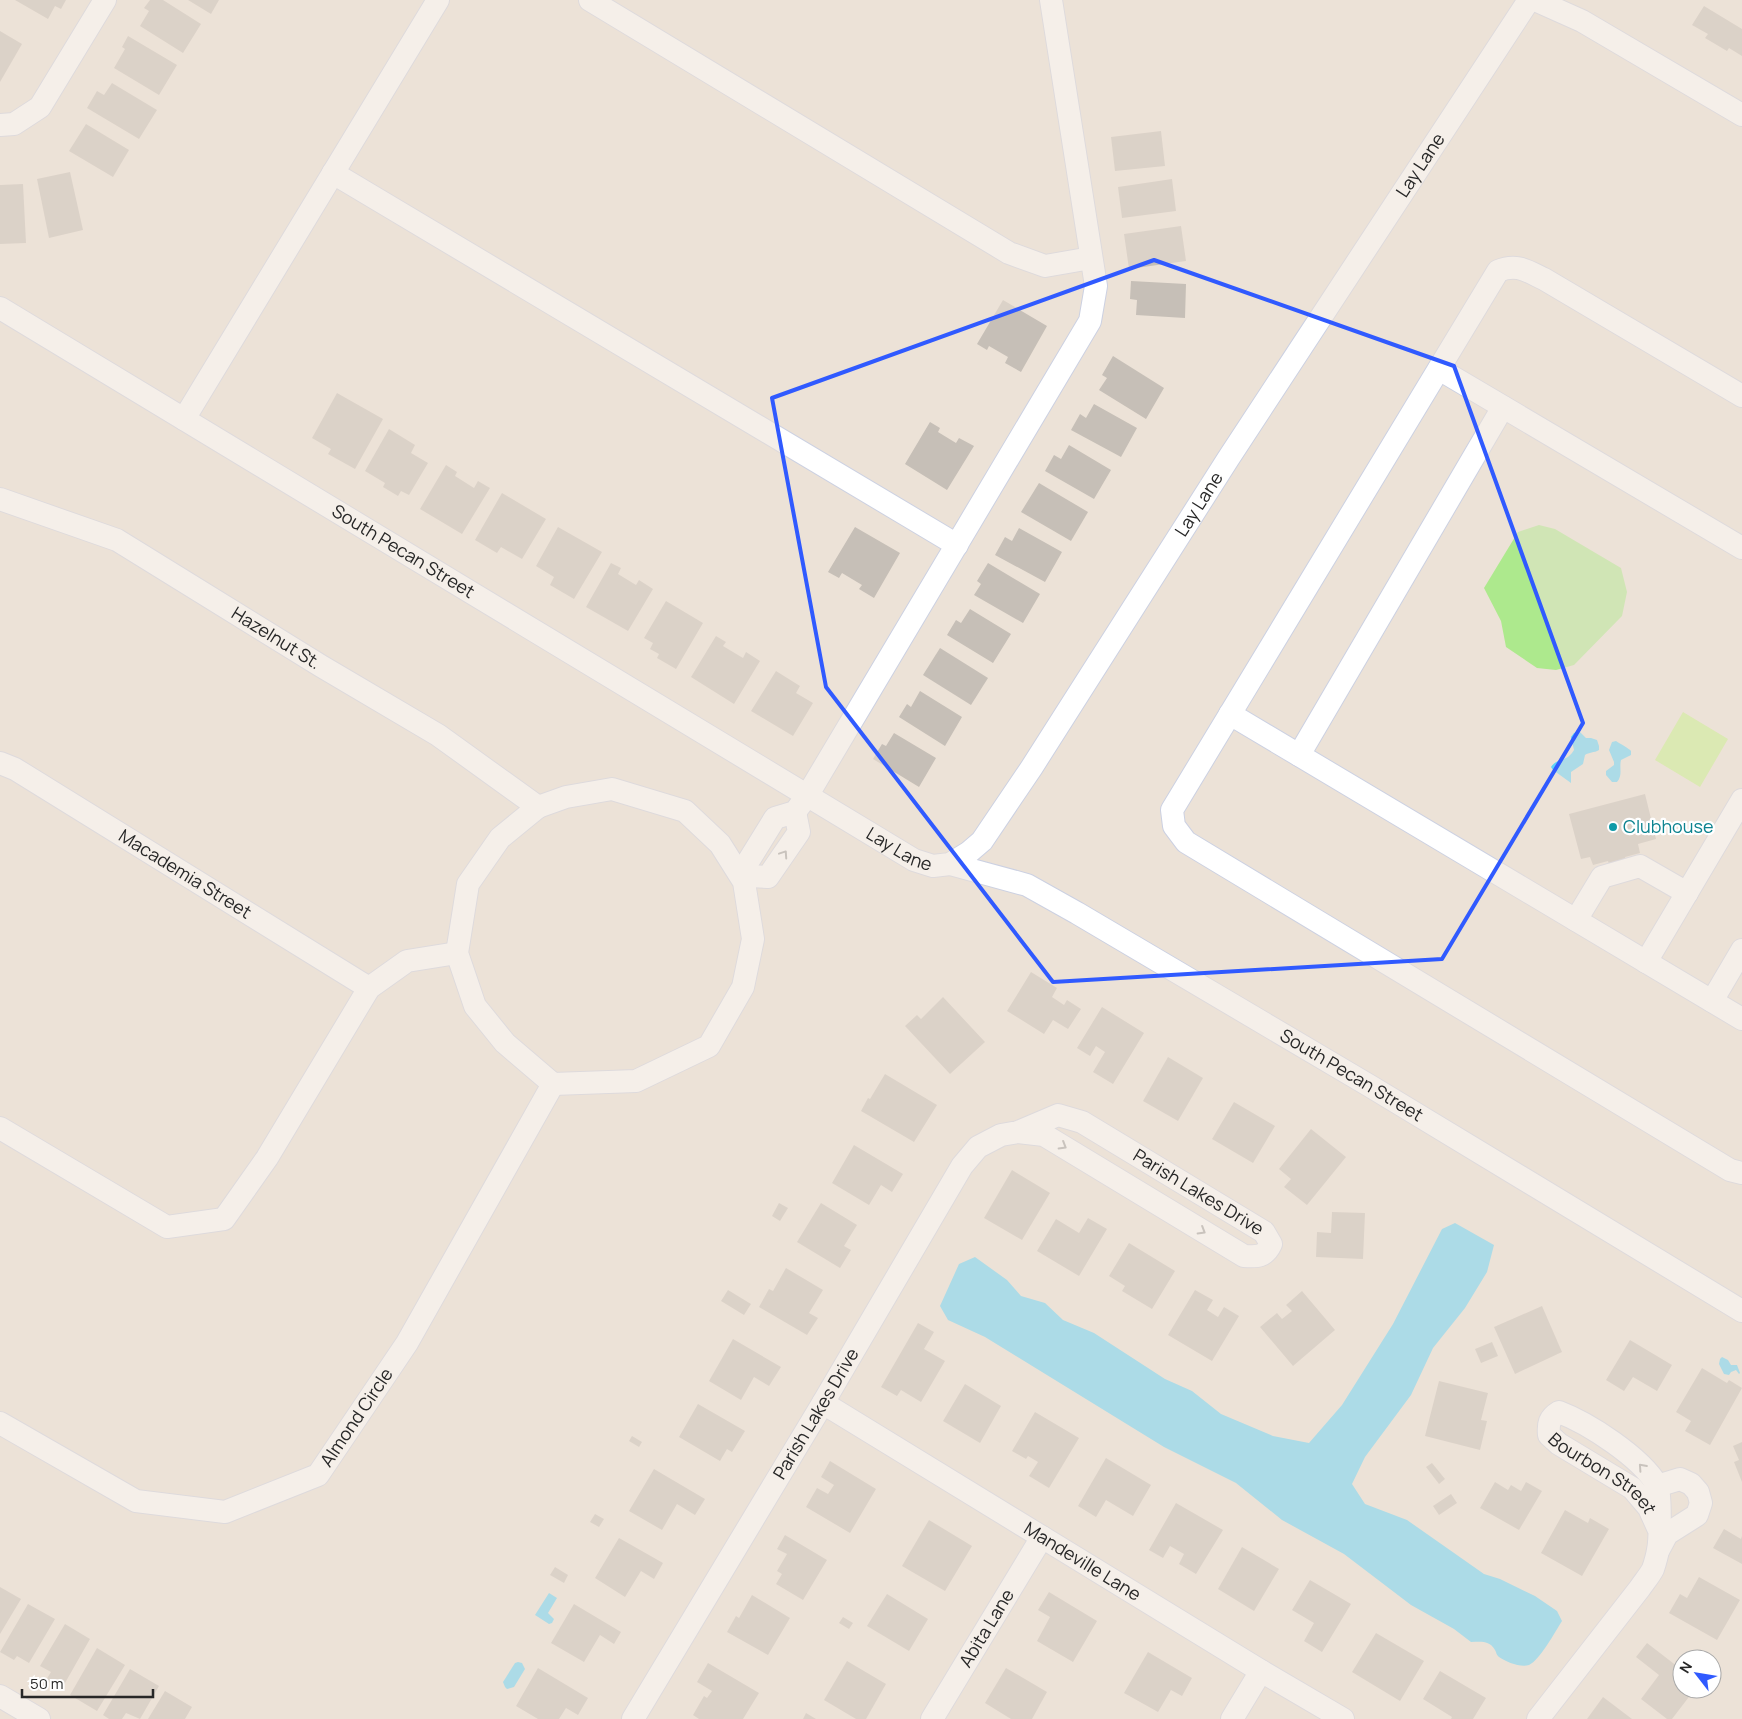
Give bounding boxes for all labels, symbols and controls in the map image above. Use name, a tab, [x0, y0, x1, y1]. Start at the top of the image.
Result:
street label: Lay Lane	[1390, 128, 1450, 201]
street label: Lay Lane	[1169, 467, 1228, 541]
street label: South Pecan Street	[328, 498, 479, 603]
street label: Hazelnut St.	[227, 601, 326, 674]
place label: Clubhouse	[1623, 814, 1713, 838]
street label: Lay Lane	[862, 821, 935, 876]
marker: Clubhouse	[1607, 821, 1619, 833]
street label: Macademia Street	[115, 823, 256, 923]
one-way arrow	[778, 850, 787, 860]
street label: South Pecan Street	[1276, 1023, 1428, 1126]
one-way arrow	[1058, 1140, 1067, 1150]
street label: Parish Lakes Drive	[1129, 1143, 1269, 1240]
one-way arrow	[1197, 1224, 1206, 1234]
street label: Parish Lakes Drive	[767, 1343, 864, 1483]
street label: Almond Circle	[314, 1363, 398, 1471]
street label: Bourbon Street	[1543, 1427, 1663, 1517]
one-way arrow	[1638, 1464, 1647, 1473]
street label: Mandeville Lane	[1020, 1516, 1146, 1606]
street label: Abita Lane	[953, 1584, 1019, 1671]
north arrow	[1672, 1649, 1722, 1699]
text: N	[1675, 1658, 1696, 1676]
scale bar	[22, 1666, 154, 1698]
text: 50 m	[30, 1673, 64, 1694]

